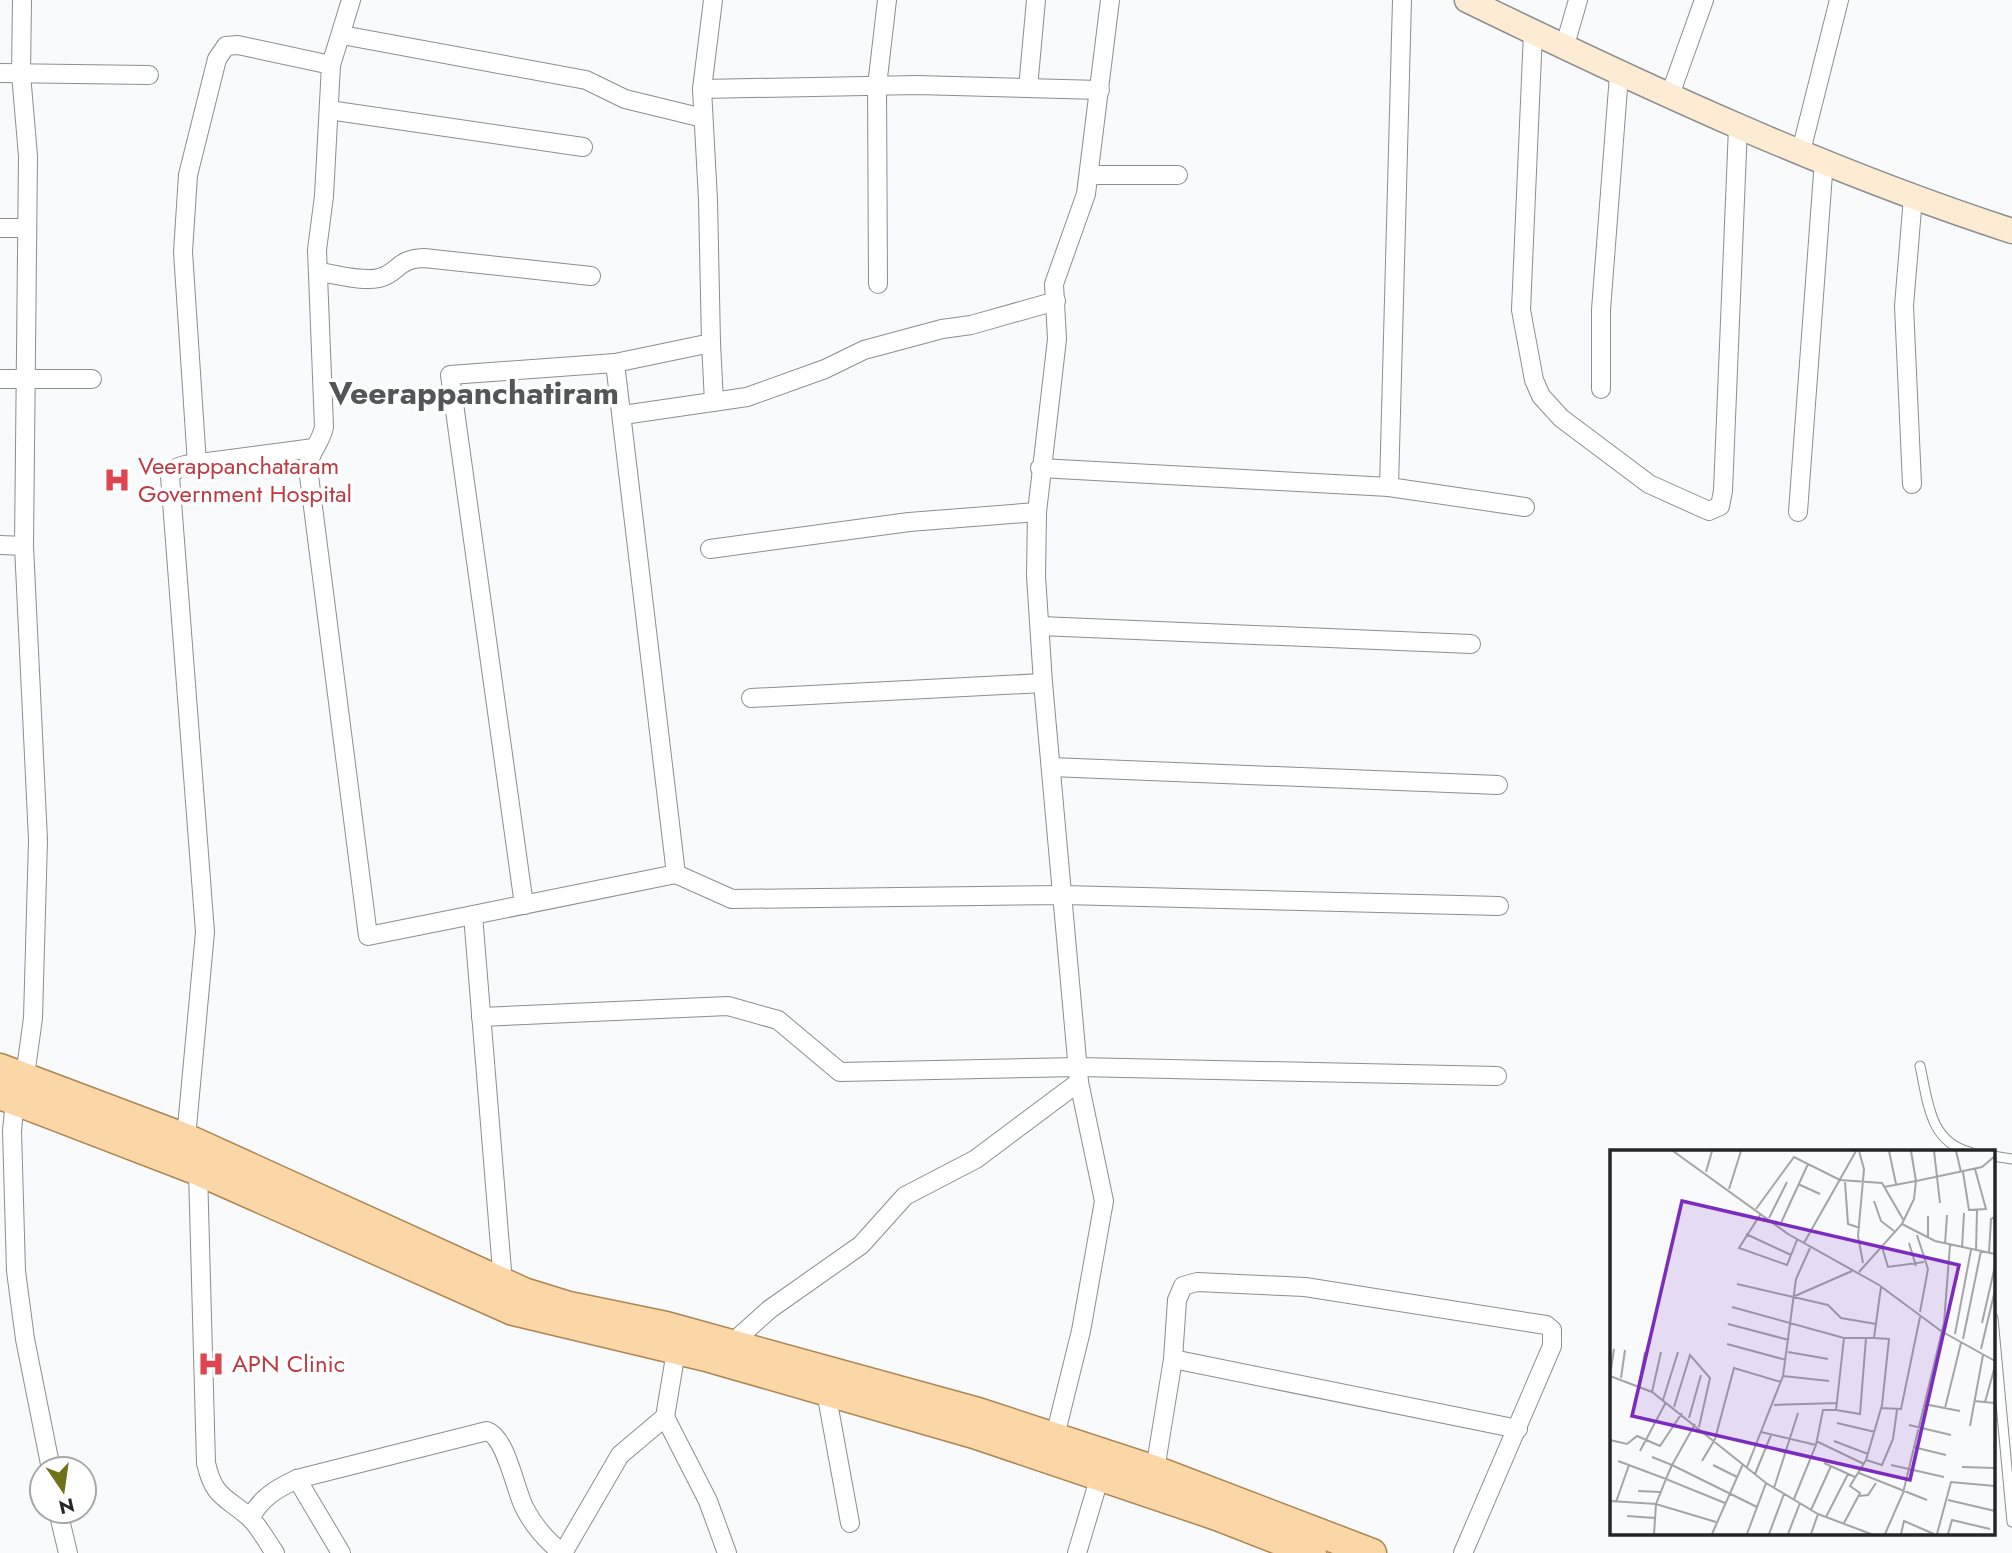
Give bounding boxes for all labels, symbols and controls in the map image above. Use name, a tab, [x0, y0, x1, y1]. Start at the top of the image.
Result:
district label: Veerappanchatiram	[328, 370, 619, 416]
place label: Veerappanchataram Government Hospital	[138, 448, 352, 511]
hospital icon: Veerappanchataram Government Hospital	[102, 465, 132, 495]
inset map	[1610, 1150, 1994, 1536]
place label: APN Clinic	[232, 1346, 345, 1381]
hospital icon: APN Clinic	[196, 1349, 226, 1379]
north arrow	[28, 1455, 98, 1525]
text: N	[56, 1491, 77, 1521]

